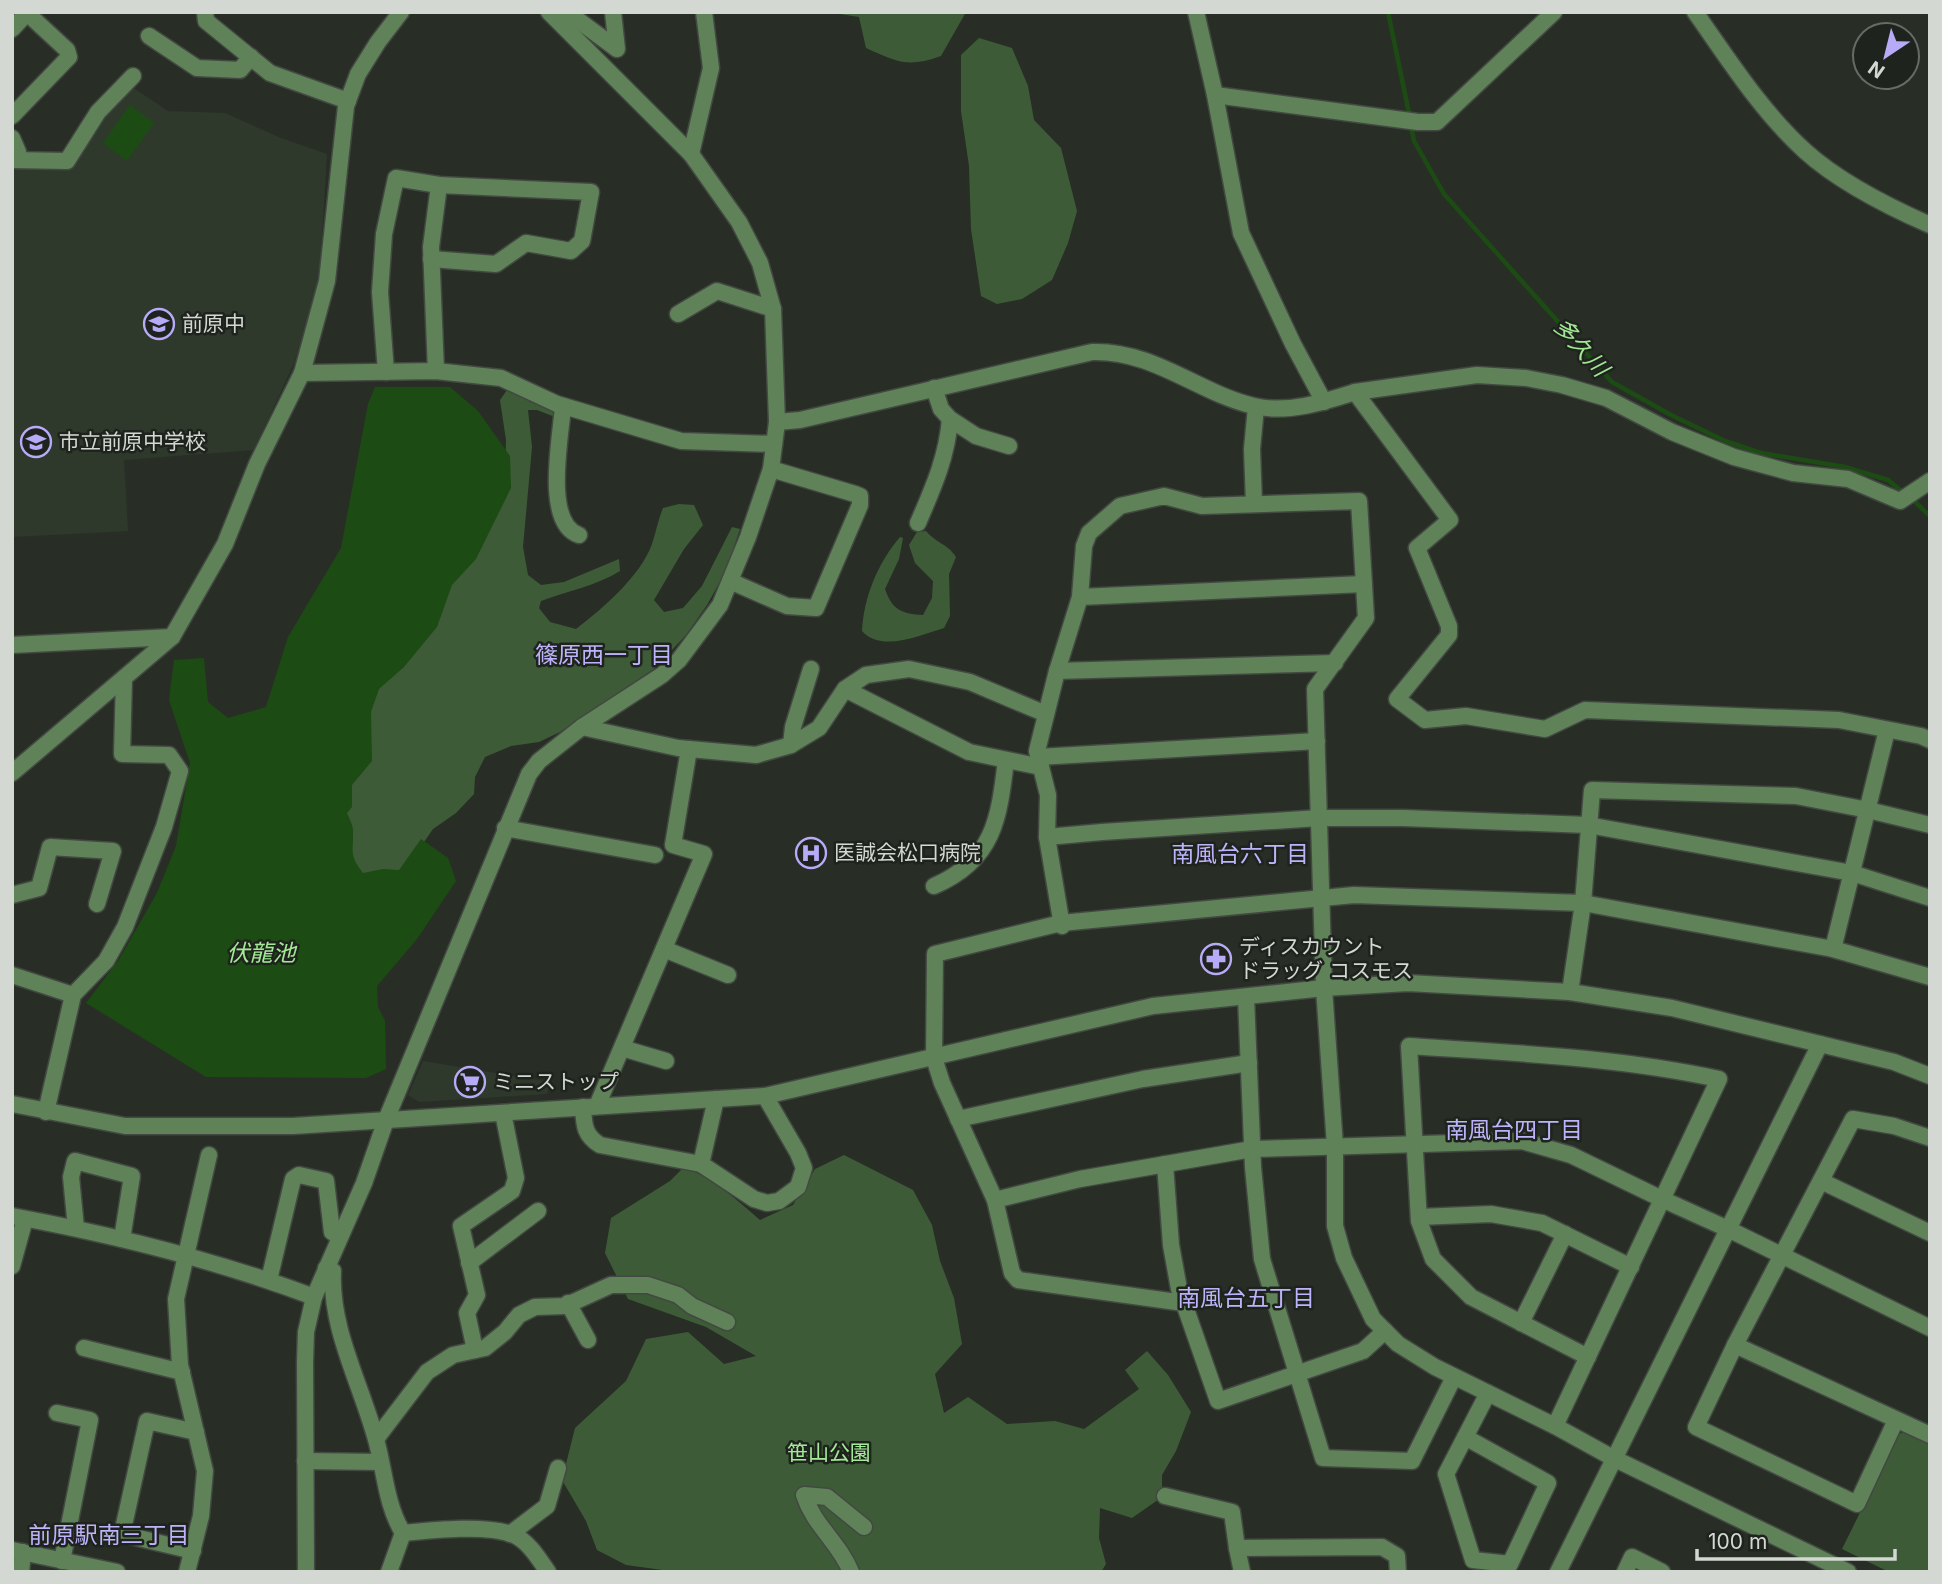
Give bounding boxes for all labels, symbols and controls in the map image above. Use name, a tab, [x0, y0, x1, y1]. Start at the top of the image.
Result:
north arrow	[1851, 21, 1921, 91]
text: N	[1864, 56, 1889, 83]
school or university icon: 前原中	[142, 307, 176, 341]
place label: 前原中	[182, 311, 245, 336]
water label: 多久川	[1548, 312, 1616, 384]
school or university icon: 市立前原中学校	[19, 425, 53, 459]
place label: 市立前原中学校	[59, 429, 206, 454]
district label: 篠原西一丁目	[535, 641, 673, 669]
hospital icon: 医誠会松口病院	[794, 836, 828, 870]
place label: 医誠会松口病院	[834, 840, 981, 865]
district label: 南風台六丁目	[1171, 840, 1309, 868]
place label: ディスカウント ドラッグ コスモス	[1239, 934, 1413, 983]
water label: 伏龍池	[227, 939, 298, 967]
pharmacy icon: ディスカウント ドラッグ コスモス	[1199, 942, 1233, 976]
supermarket icon: ミニストップ	[453, 1065, 487, 1099]
place label: ミニストップ	[493, 1069, 619, 1094]
district label: 南風台四丁目	[1445, 1116, 1583, 1144]
district label: 南風台五丁目	[1177, 1284, 1315, 1312]
park label: 笹山公園	[787, 1440, 871, 1465]
scale bar	[1697, 1518, 1895, 1562]
district label: 前原駅南三丁目	[29, 1521, 190, 1549]
text: 100 m	[1708, 1529, 1767, 1554]

